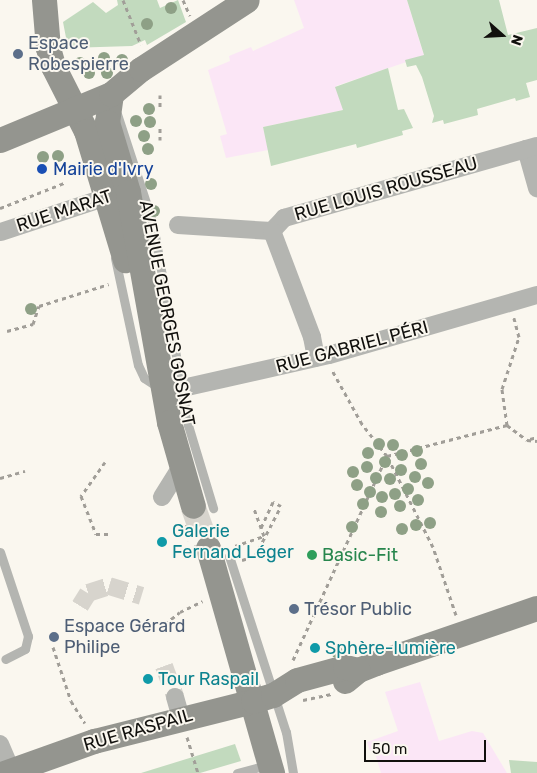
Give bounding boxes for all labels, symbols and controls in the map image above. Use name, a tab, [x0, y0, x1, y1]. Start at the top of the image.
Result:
north arrow	[477, 10, 527, 60]
place label: Espace Robespierre	[28, 33, 129, 76]
text: N	[507, 33, 526, 48]
marker: Espace Robespierre	[12, 48, 24, 60]
street label: RUE LOUIS ROUSSEAU	[292, 153, 480, 225]
place label: Mairie d'Ivry	[53, 158, 154, 180]
marker: Mairie d'Ivry	[35, 162, 49, 176]
street label: RUE MARAT	[14, 185, 114, 237]
street label: AVENUE GEORGES GOSNAT	[135, 198, 199, 428]
street label: RUE GABRIEL PÉRI	[273, 316, 431, 378]
place label: Galerie Fernand Léger	[172, 521, 294, 564]
marker: Galerie Fernand Léger	[156, 536, 168, 548]
place label: Basic-Fit	[322, 544, 398, 566]
marker: Basic-Fit	[306, 549, 318, 561]
place label: Trésor Public	[304, 598, 412, 620]
marker: Trésor Public	[288, 603, 300, 615]
place label: Espace Gérard Philipe	[64, 616, 186, 659]
marker: Espace Gérard Philipe	[48, 631, 60, 643]
place label: Sphère-lumière	[325, 637, 456, 659]
marker: Sphère-lumière	[309, 642, 321, 654]
place label: Tour Raspail	[158, 668, 259, 690]
marker: Tour Raspail	[142, 673, 154, 685]
street label: RUE RASPAIL	[81, 704, 195, 756]
scale bar	[367, 730, 490, 762]
text: 50 m	[372, 740, 407, 758]

